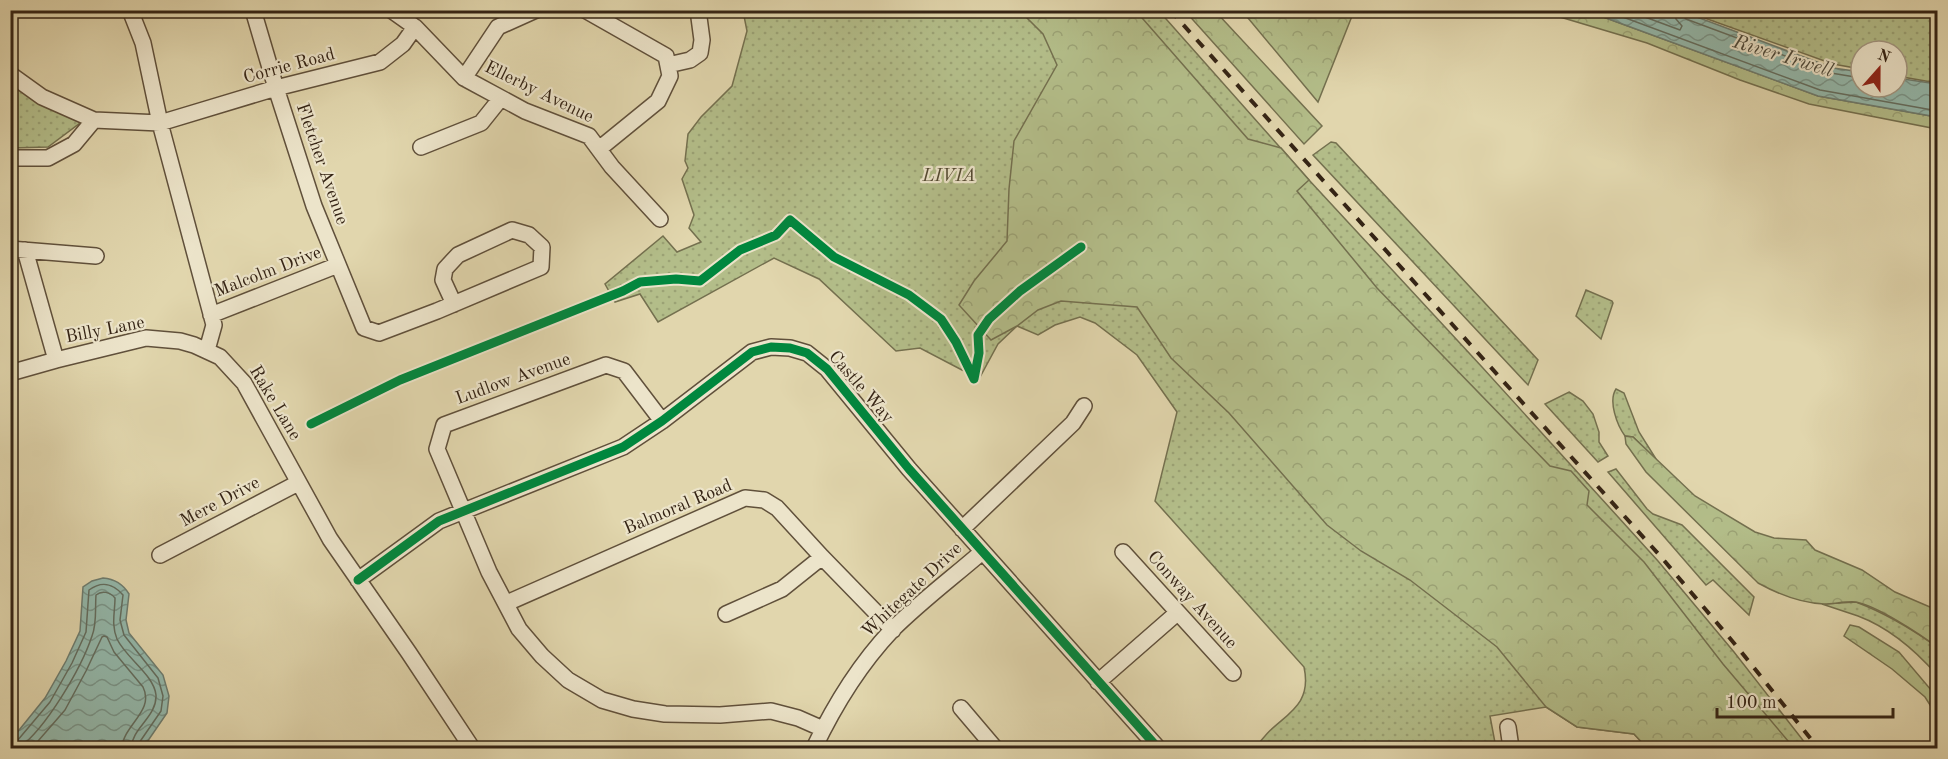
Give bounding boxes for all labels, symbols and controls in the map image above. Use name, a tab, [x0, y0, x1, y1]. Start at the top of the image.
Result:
water label: River Irwell	[1730, 32, 1836, 82]
north arrow	[1849, 39, 1909, 99]
street label: Corrie Road	[241, 45, 337, 87]
text: N	[1875, 47, 1893, 67]
street label: Ellerby Avenue	[482, 58, 596, 126]
street label: Fletcher Avenue	[293, 101, 351, 227]
park label: LIVIA	[921, 167, 976, 185]
street label: Malcolm Drive	[212, 243, 324, 301]
street label: Billy Lane	[64, 313, 146, 347]
street label: Castle Way	[825, 347, 897, 427]
street label: Ludlow Avenue	[453, 350, 573, 408]
street label: Rake Lane	[246, 363, 304, 443]
street label: Mere Drive	[177, 474, 263, 530]
street label: Balmoral Road	[621, 476, 735, 538]
street label: Whitegate Drive	[858, 539, 966, 641]
street label: Conway Avenue	[1144, 548, 1240, 652]
scale bar	[1717, 681, 1892, 719]
text: 100 m	[1726, 694, 1777, 712]

